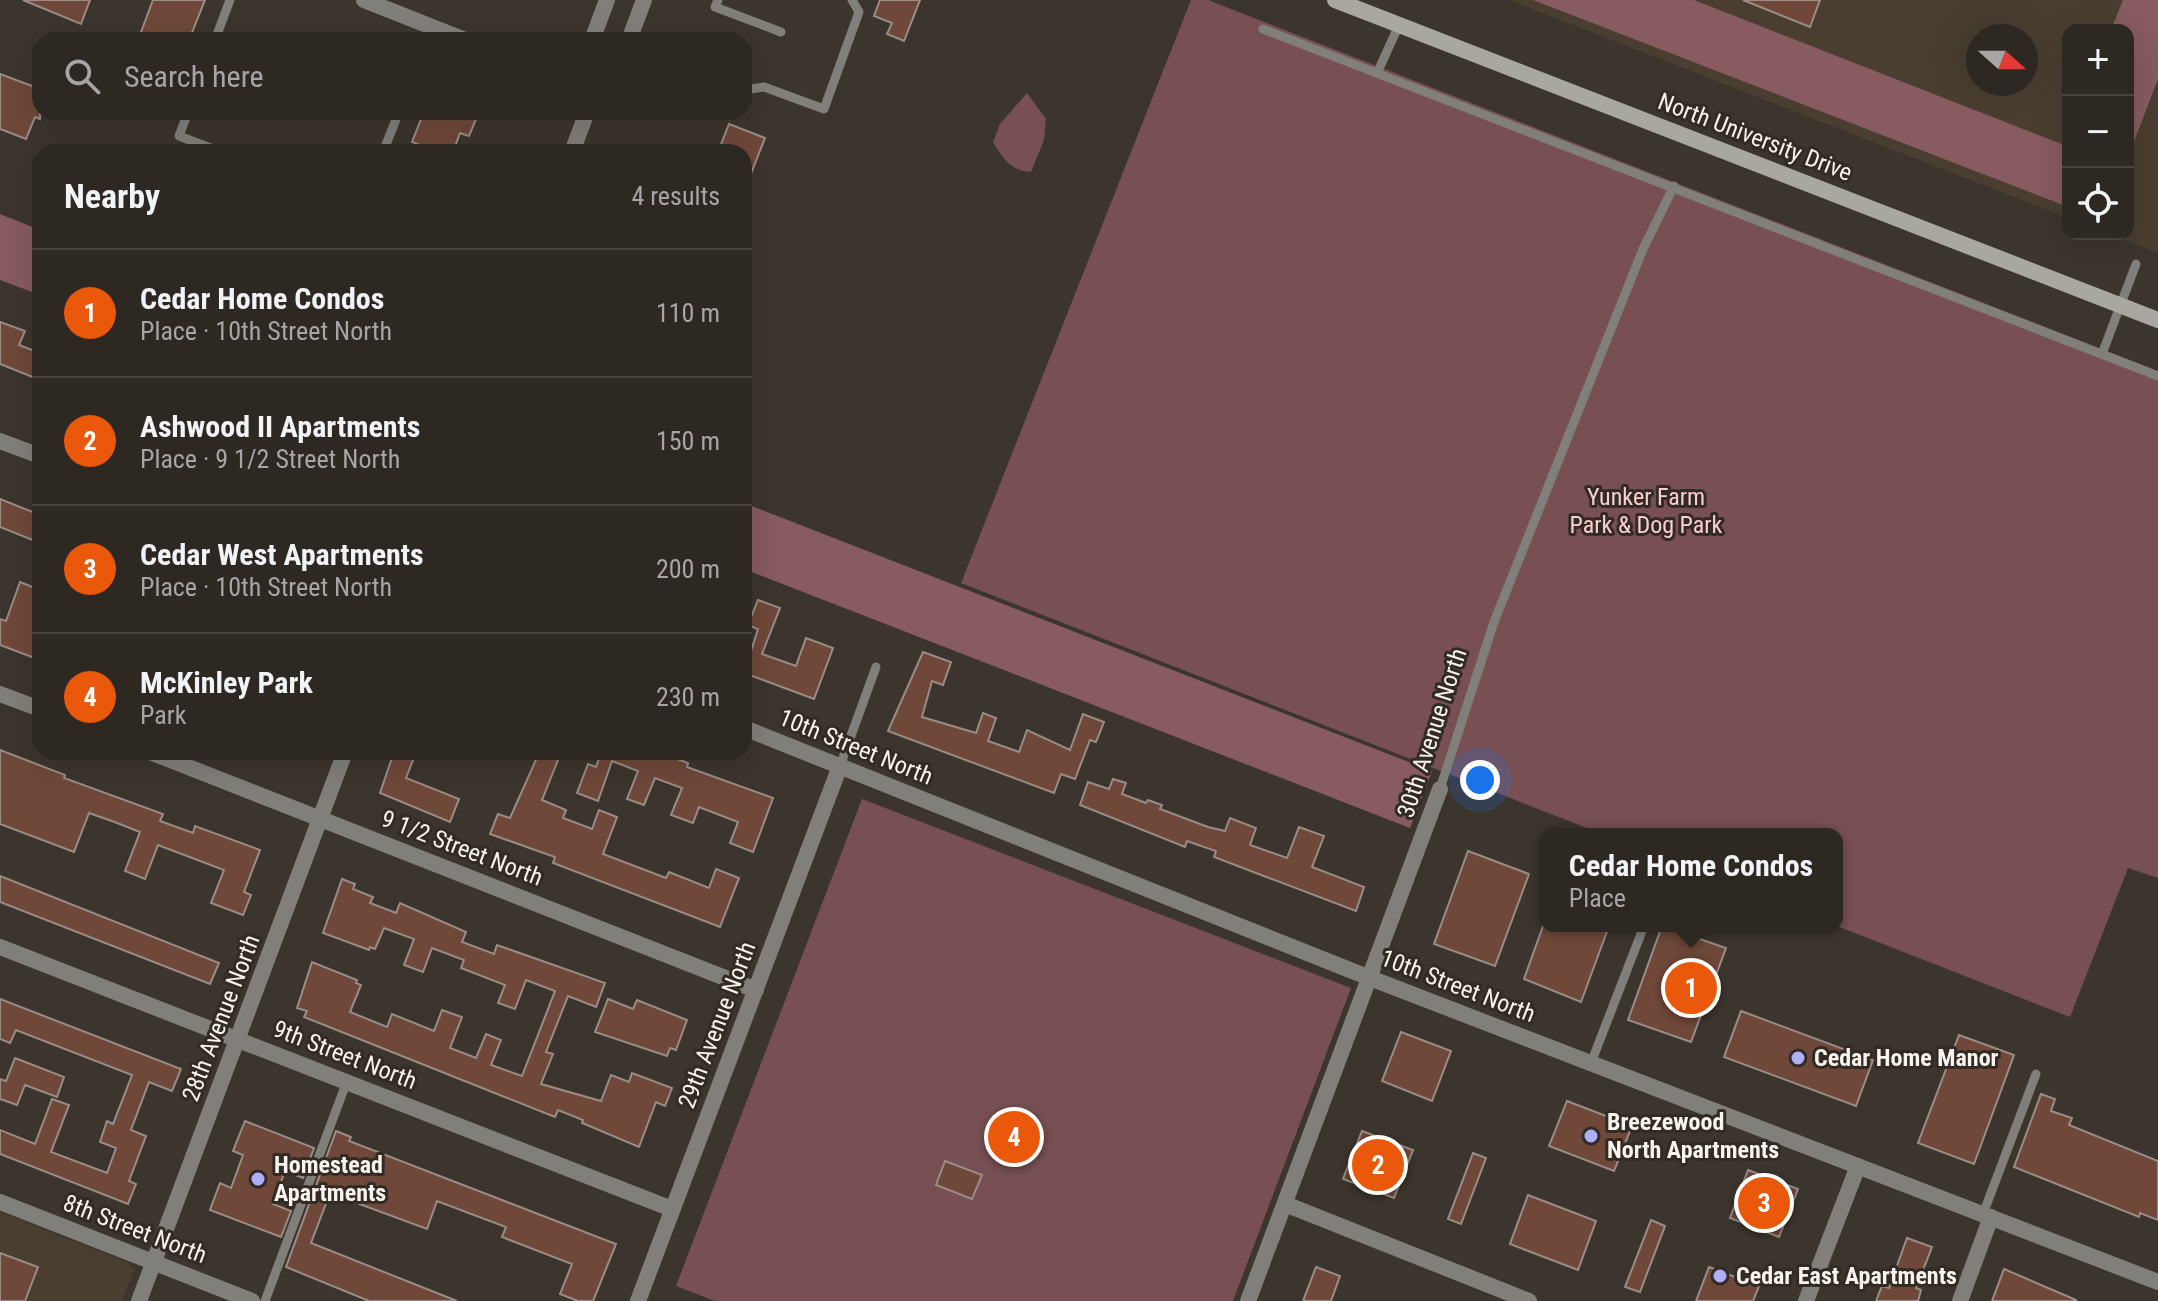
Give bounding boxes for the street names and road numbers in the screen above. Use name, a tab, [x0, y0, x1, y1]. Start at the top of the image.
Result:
street label: North University Drive	[1654, 87, 1856, 187]
street label: 30th Avenue North	[1391, 645, 1473, 821]
street label: 10th Street North	[775, 703, 937, 791]
street label: 9 1/2 Street North	[377, 804, 547, 892]
street label: 28th Avenue North	[176, 931, 266, 1105]
street label: 29th Avenue North	[672, 938, 762, 1112]
street label: 10th Street North	[1377, 944, 1539, 1028]
street label: 9th Street North	[269, 1015, 421, 1095]
street label: 8th Street North	[59, 1189, 211, 1269]

